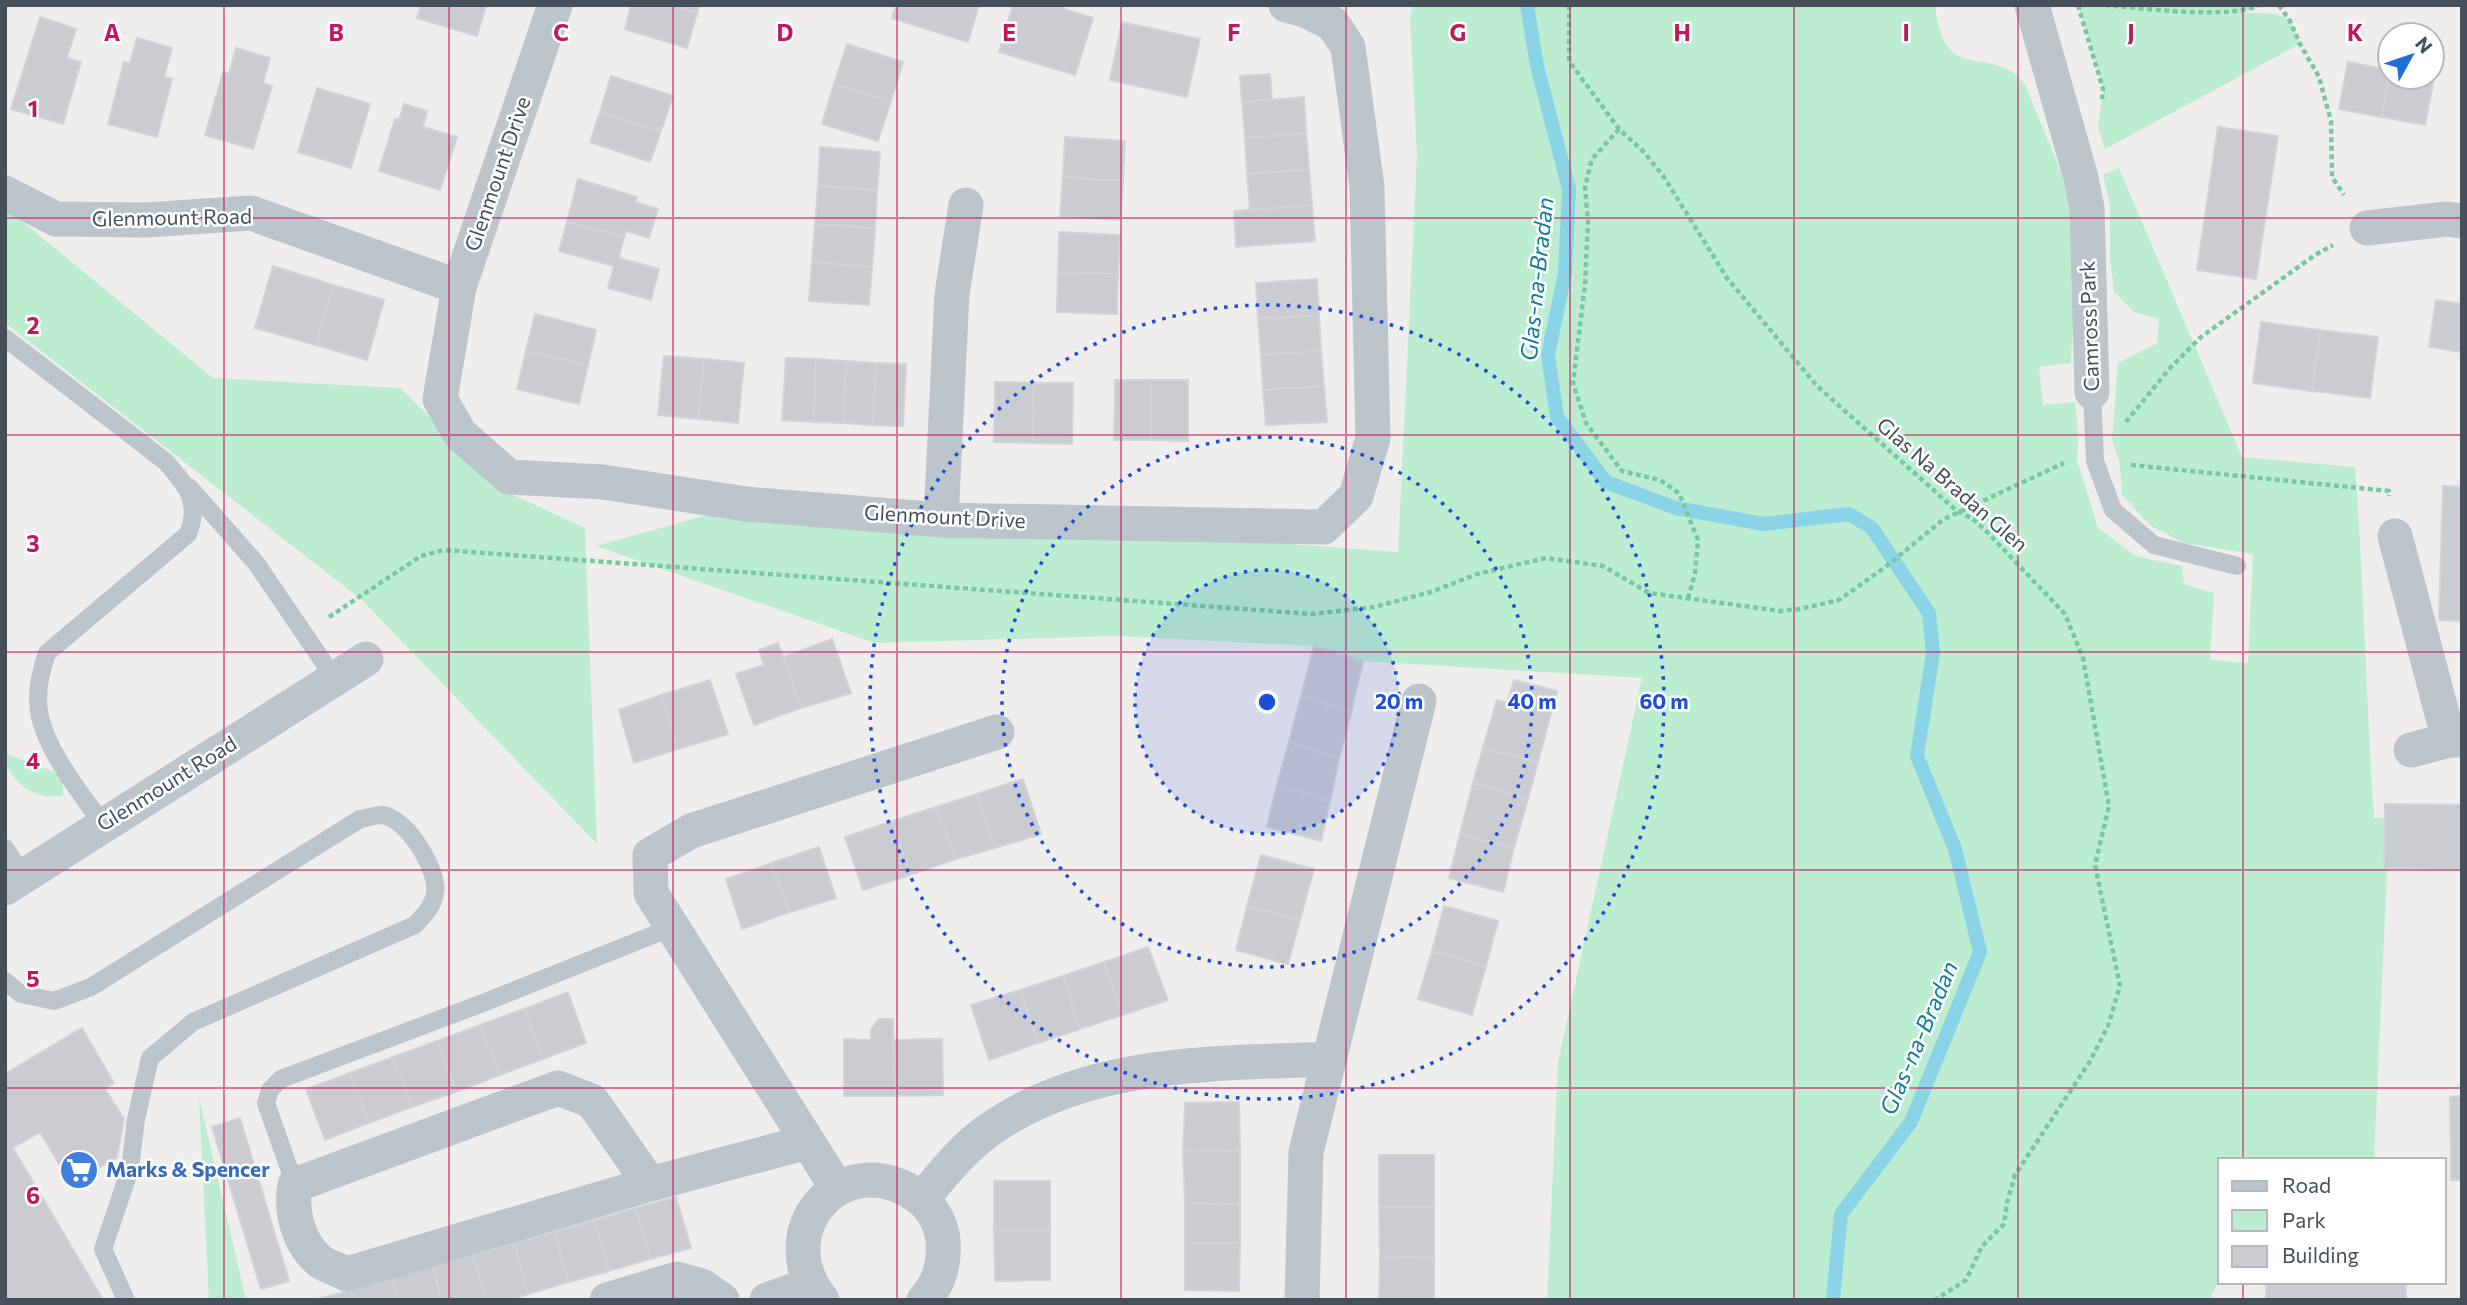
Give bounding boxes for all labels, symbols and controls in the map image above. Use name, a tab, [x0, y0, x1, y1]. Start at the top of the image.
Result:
text: A	[104, 18, 121, 46]
text: B	[328, 18, 344, 46]
text: C	[553, 18, 569, 46]
text: D	[777, 18, 794, 46]
text: E	[1002, 18, 1016, 46]
text: F	[1227, 18, 1241, 46]
text: G	[1450, 18, 1466, 46]
text: H	[1673, 18, 1691, 46]
text: I	[1902, 18, 1910, 46]
text: J	[2127, 18, 2135, 46]
text: K	[2347, 18, 2363, 46]
north arrow	[2376, 21, 2446, 91]
text: N	[2411, 32, 2438, 58]
street label: Glenmount Drive	[458, 93, 535, 254]
text: 1	[28, 94, 38, 122]
water label: Glas-na-Bradan	[1514, 196, 1559, 362]
street label: Glenmount Road	[92, 203, 252, 230]
street label: Camross Park	[2074, 260, 2103, 392]
text: 2	[26, 311, 40, 339]
street label: Glas Na Bradan Glen	[1872, 411, 2034, 556]
street label: Glenmount Drive	[864, 499, 1027, 532]
text: 3	[26, 529, 40, 557]
text: 20 m	[1375, 688, 1423, 713]
text: 40 m	[1507, 688, 1557, 713]
text: 60 m	[1639, 688, 1689, 713]
centre of rings	[1255, 690, 1279, 714]
street label: Glenmount Road	[92, 730, 241, 836]
text: 4	[26, 746, 40, 774]
water label: Glas-na-Bradan	[1873, 957, 1963, 1119]
text: 5	[26, 964, 40, 992]
supermarket icon: Marks & Spencer	[58, 1149, 100, 1191]
place label: Marks & Spencer	[106, 1156, 270, 1181]
legend	[2218, 1158, 2446, 1284]
text: Road	[2282, 1172, 2331, 1197]
text: 6	[26, 1181, 40, 1209]
text: Park	[2282, 1207, 2326, 1232]
text: Building	[2282, 1242, 2359, 1267]

